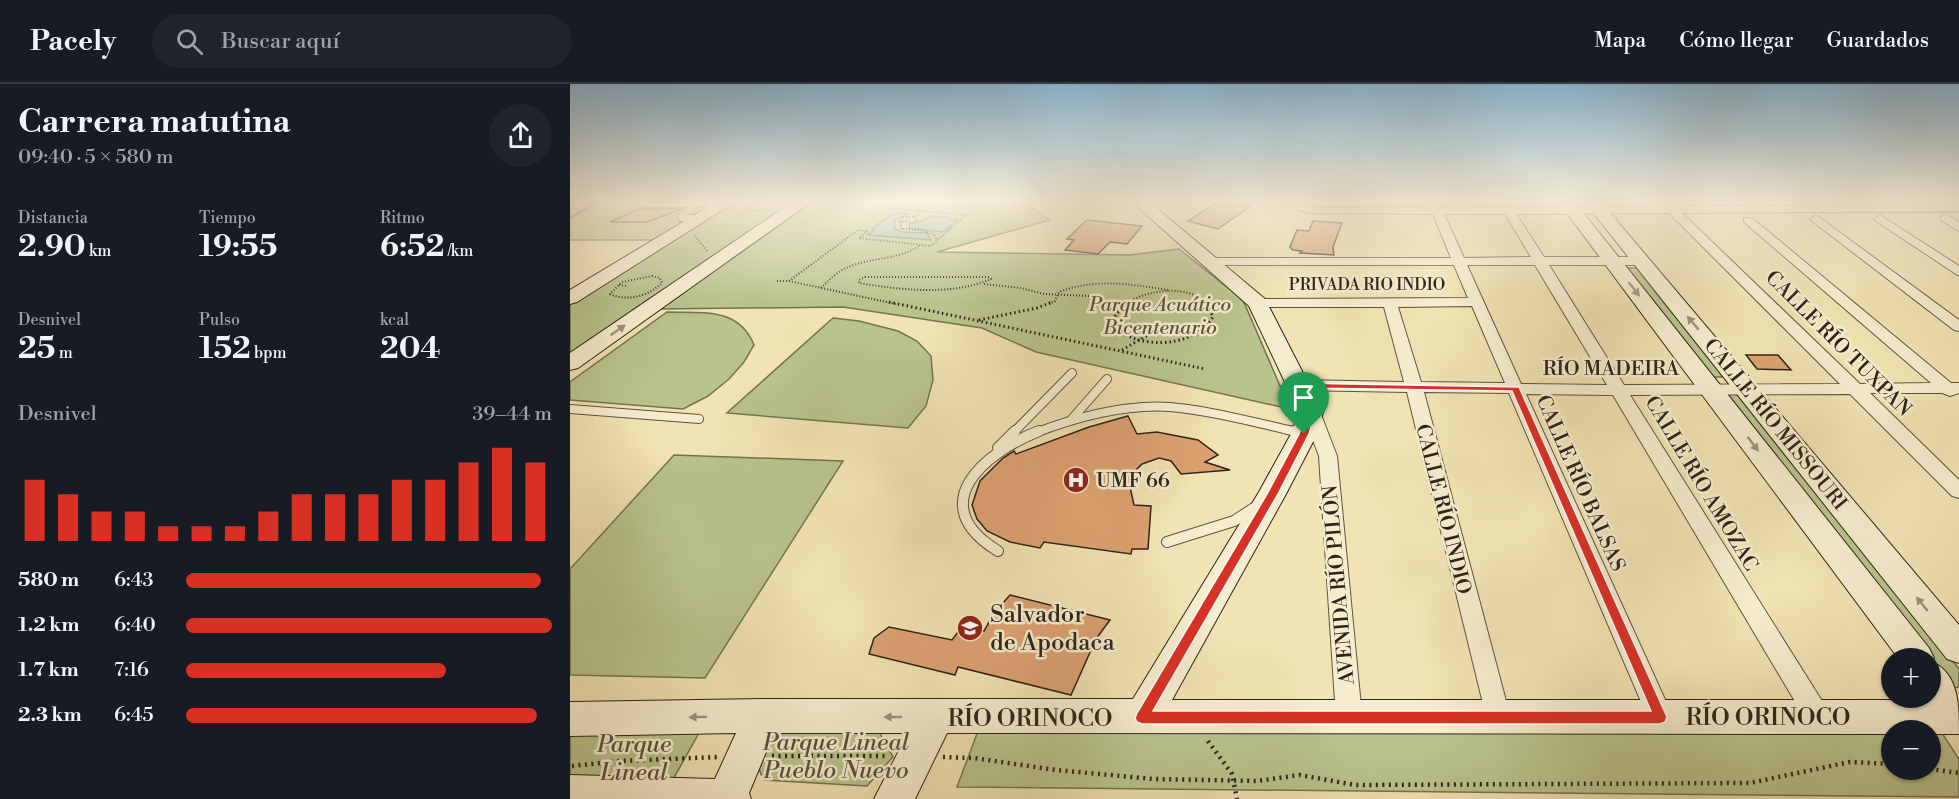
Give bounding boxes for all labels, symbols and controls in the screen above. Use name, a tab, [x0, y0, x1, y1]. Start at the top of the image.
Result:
search box	[152, 14, 572, 68]
text: Pacely	[30, 24, 116, 59]
icon: search	[173, 25, 206, 58]
text: Buscar aquí	[221, 28, 340, 55]
text: Mapa	[1594, 28, 1646, 54]
text: Cómo llegar	[1679, 28, 1794, 54]
text: Guardados	[1827, 28, 1929, 54]
text: Carrera matutina	[18, 102, 290, 143]
button: share	[489, 104, 552, 167]
text: 09:40 · 5 × 580 m	[18, 145, 174, 170]
text: Distancia	[18, 208, 88, 228]
text: Tiempo	[199, 208, 256, 228]
text: Ritmo	[380, 208, 425, 228]
text: 2.90	[18, 228, 86, 266]
text: 19:55	[199, 228, 277, 266]
text: 6:52	[380, 228, 444, 266]
text: km	[86, 241, 111, 261]
text: /km	[444, 241, 473, 261]
street label: CALLE RÍO TUXPAN	[1760, 265, 1917, 422]
street label: PRIVADA RIO INDIO	[1289, 275, 1445, 295]
one-way arrow	[1628, 281, 1640, 297]
park label: Parque Acuático Bicentenario	[1088, 293, 1231, 341]
text: Desnivel	[18, 310, 81, 330]
text: Pulso	[199, 310, 240, 330]
text: kcal	[380, 310, 409, 330]
one-way arrow	[1686, 315, 1699, 331]
one-way arrow	[610, 324, 626, 336]
text: 25	[18, 330, 55, 368]
text: 152	[199, 330, 251, 368]
text: 204	[380, 330, 441, 368]
street label: CALLE RÍO MISSOURI	[1698, 333, 1853, 516]
text: m	[55, 343, 73, 363]
text: bpm	[251, 343, 286, 363]
street label: RÍO MADEIRA	[1543, 356, 1681, 382]
pin	[1278, 372, 1329, 434]
icon: arrive	[1287, 381, 1320, 414]
street label: CALLE RÍO BALSAS	[1529, 391, 1631, 576]
street label: CALLE RÍO AMOZAC	[1639, 391, 1764, 576]
text: Desnivel	[18, 402, 97, 427]
text: 39–44 m	[472, 402, 552, 427]
street label: CALLE RÍO INDIO	[1409, 421, 1477, 597]
one-way arrow	[1746, 436, 1758, 451]
hospital icon: UMF 66	[1061, 465, 1091, 495]
place label: UMF 66	[1096, 469, 1170, 494]
street label: AVENIDA RÍO PILÓN	[1317, 484, 1361, 687]
text: 580 m	[18, 568, 79, 593]
text: 6:43	[114, 568, 154, 593]
one-way arrow	[1916, 596, 1929, 612]
place label: Salvador de Apodaca	[990, 600, 1115, 658]
text: 1.2 km	[18, 613, 80, 638]
text: 6:40	[114, 613, 156, 638]
school or university icon: Salvador de Apodaca	[955, 613, 985, 643]
map controls	[1881, 648, 1941, 780]
button: +	[1881, 648, 1941, 708]
text: 1.7 km	[18, 658, 79, 683]
text: 7:16	[114, 658, 149, 683]
street label: RÍO ORINOCO	[1685, 702, 1851, 733]
text: 2.3 km	[18, 703, 82, 728]
text: 6:45	[114, 703, 154, 728]
street label: RÍO ORINOCO	[947, 703, 1113, 734]
one-way arrow	[883, 712, 902, 722]
one-way arrow	[688, 713, 707, 722]
button: −	[1881, 720, 1941, 780]
park label: Parque Lineal Pueblo Nuevo	[762, 728, 910, 786]
park label: Parque Lineal	[596, 730, 671, 788]

